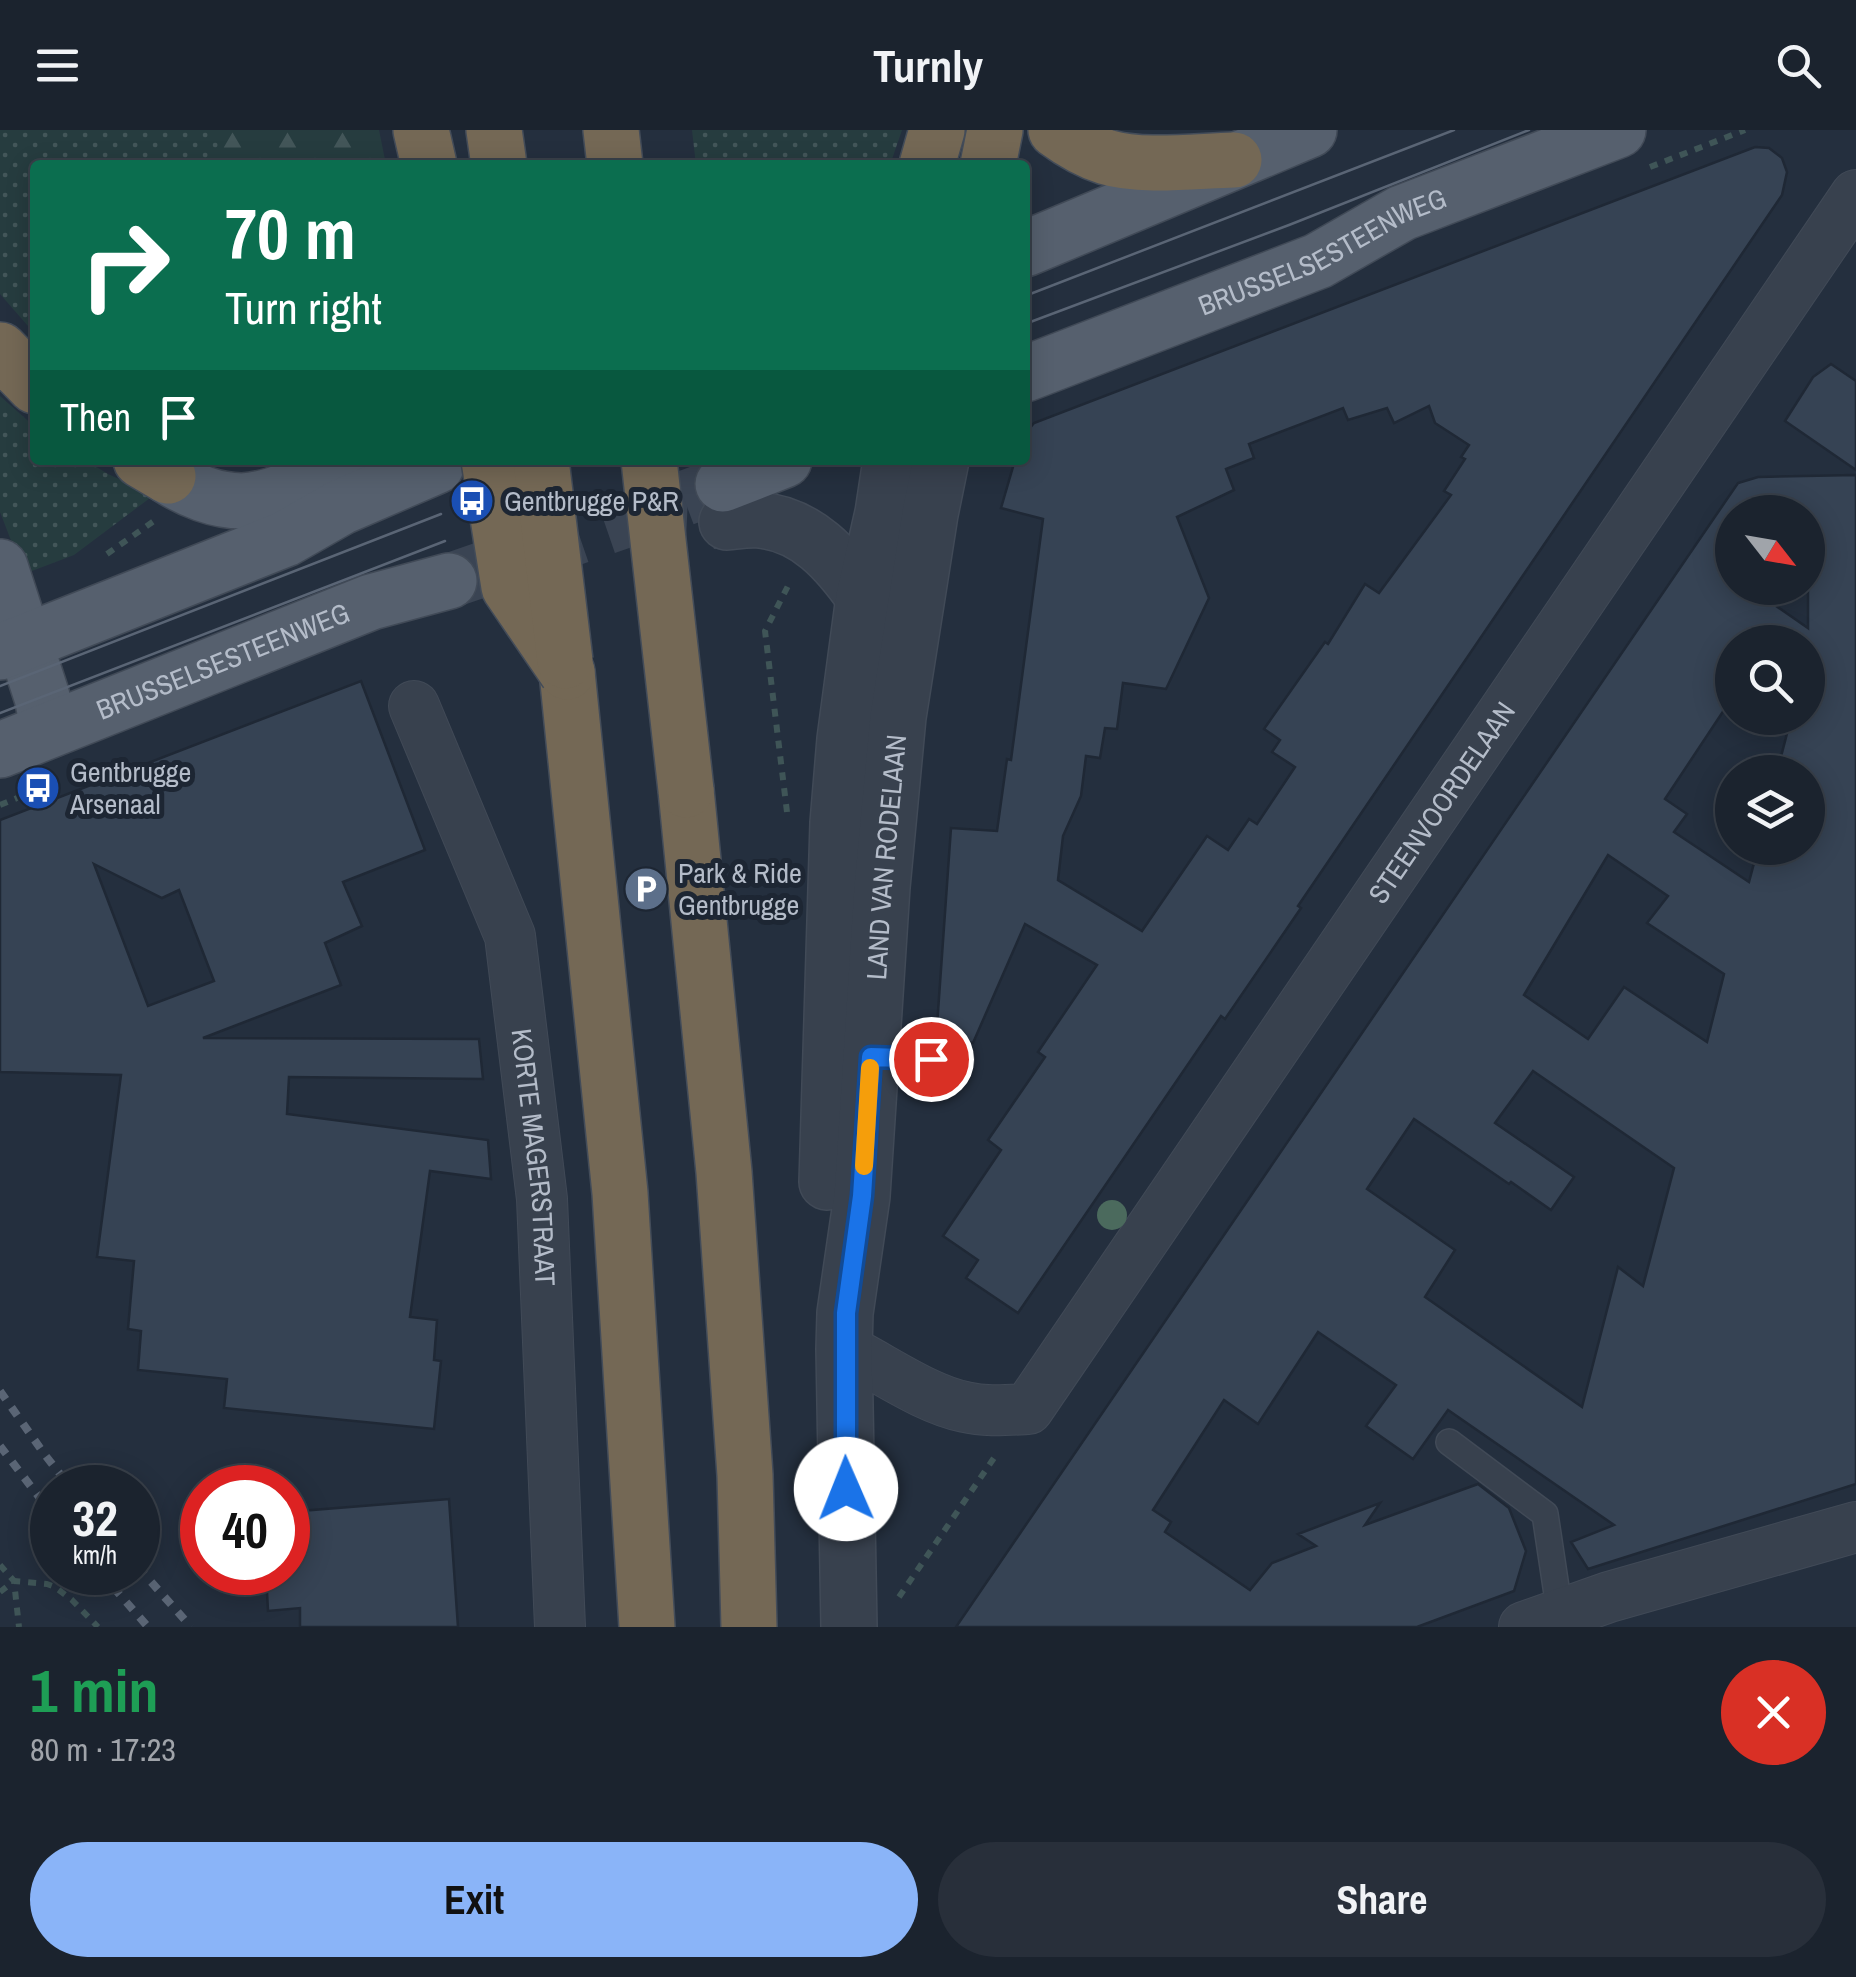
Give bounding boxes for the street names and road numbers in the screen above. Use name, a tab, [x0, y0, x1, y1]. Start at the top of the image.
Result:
street label: BRUSSELSESTEENWEG	[1193, 179, 1452, 324]
street label: BRUSSELSESTEENWEG	[91, 594, 355, 729]
street label: STEENVOORDELAAN	[1359, 694, 1524, 911]
street label: LAND VAN RODELAAN	[857, 733, 915, 981]
street label: KORTE MAGERSTRAAT	[502, 1027, 565, 1287]

